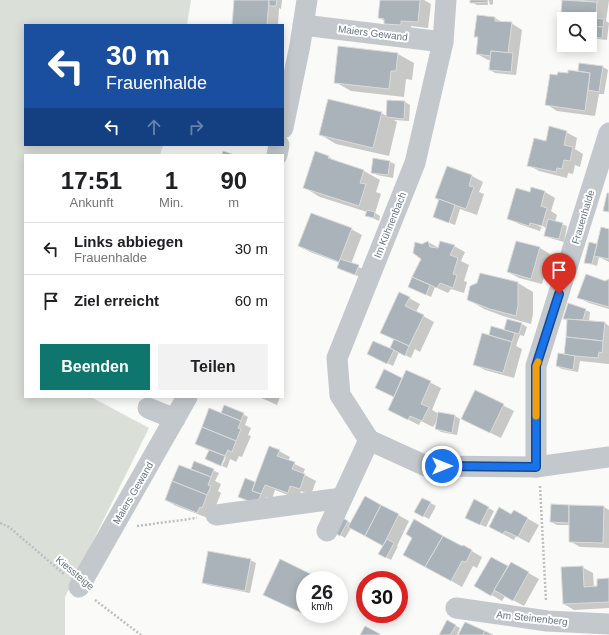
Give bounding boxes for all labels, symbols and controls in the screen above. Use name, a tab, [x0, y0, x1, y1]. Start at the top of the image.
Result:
map controls	[557, 12, 597, 52]
button: search	[557, 12, 597, 52]
street label: Maiers Gewand	[338, 23, 408, 43]
icon: left	[40, 40, 92, 92]
text: 30 m	[106, 40, 170, 71]
text: Frauenhalde	[106, 73, 207, 93]
icon: left	[101, 116, 123, 138]
icon: ahead	[143, 116, 165, 138]
icon: right	[185, 116, 207, 138]
text: 17:51	[61, 167, 122, 194]
text: 1	[165, 167, 178, 194]
text: 90	[220, 167, 247, 194]
street label: Frauenhalde	[570, 188, 597, 245]
street label: Im Kühnenbach	[372, 190, 408, 260]
text: Ankunft	[69, 195, 114, 210]
text: Min.	[159, 195, 184, 210]
text: m	[228, 195, 239, 210]
text: Links abbiegen	[74, 233, 183, 250]
icon: left	[40, 238, 62, 260]
text: 30 m	[235, 240, 268, 257]
text: Frauenhalde	[74, 250, 147, 265]
pin	[542, 253, 576, 294]
icon: arrive	[548, 259, 570, 281]
icon: arrive	[40, 290, 62, 312]
text: Ziel erreicht	[74, 292, 159, 309]
text: 60 m	[235, 292, 268, 309]
button: Beenden	[40, 344, 150, 390]
button: Teilen	[158, 344, 268, 390]
position arrow	[421, 445, 463, 487]
street label: Maiers Gewand	[111, 460, 155, 526]
street label: Kiessteige	[54, 554, 97, 592]
speed limit sign: 30	[356, 571, 408, 623]
text: 26	[311, 581, 333, 603]
text: km/h	[311, 601, 333, 612]
street label: Am Steinenberg	[496, 609, 568, 627]

